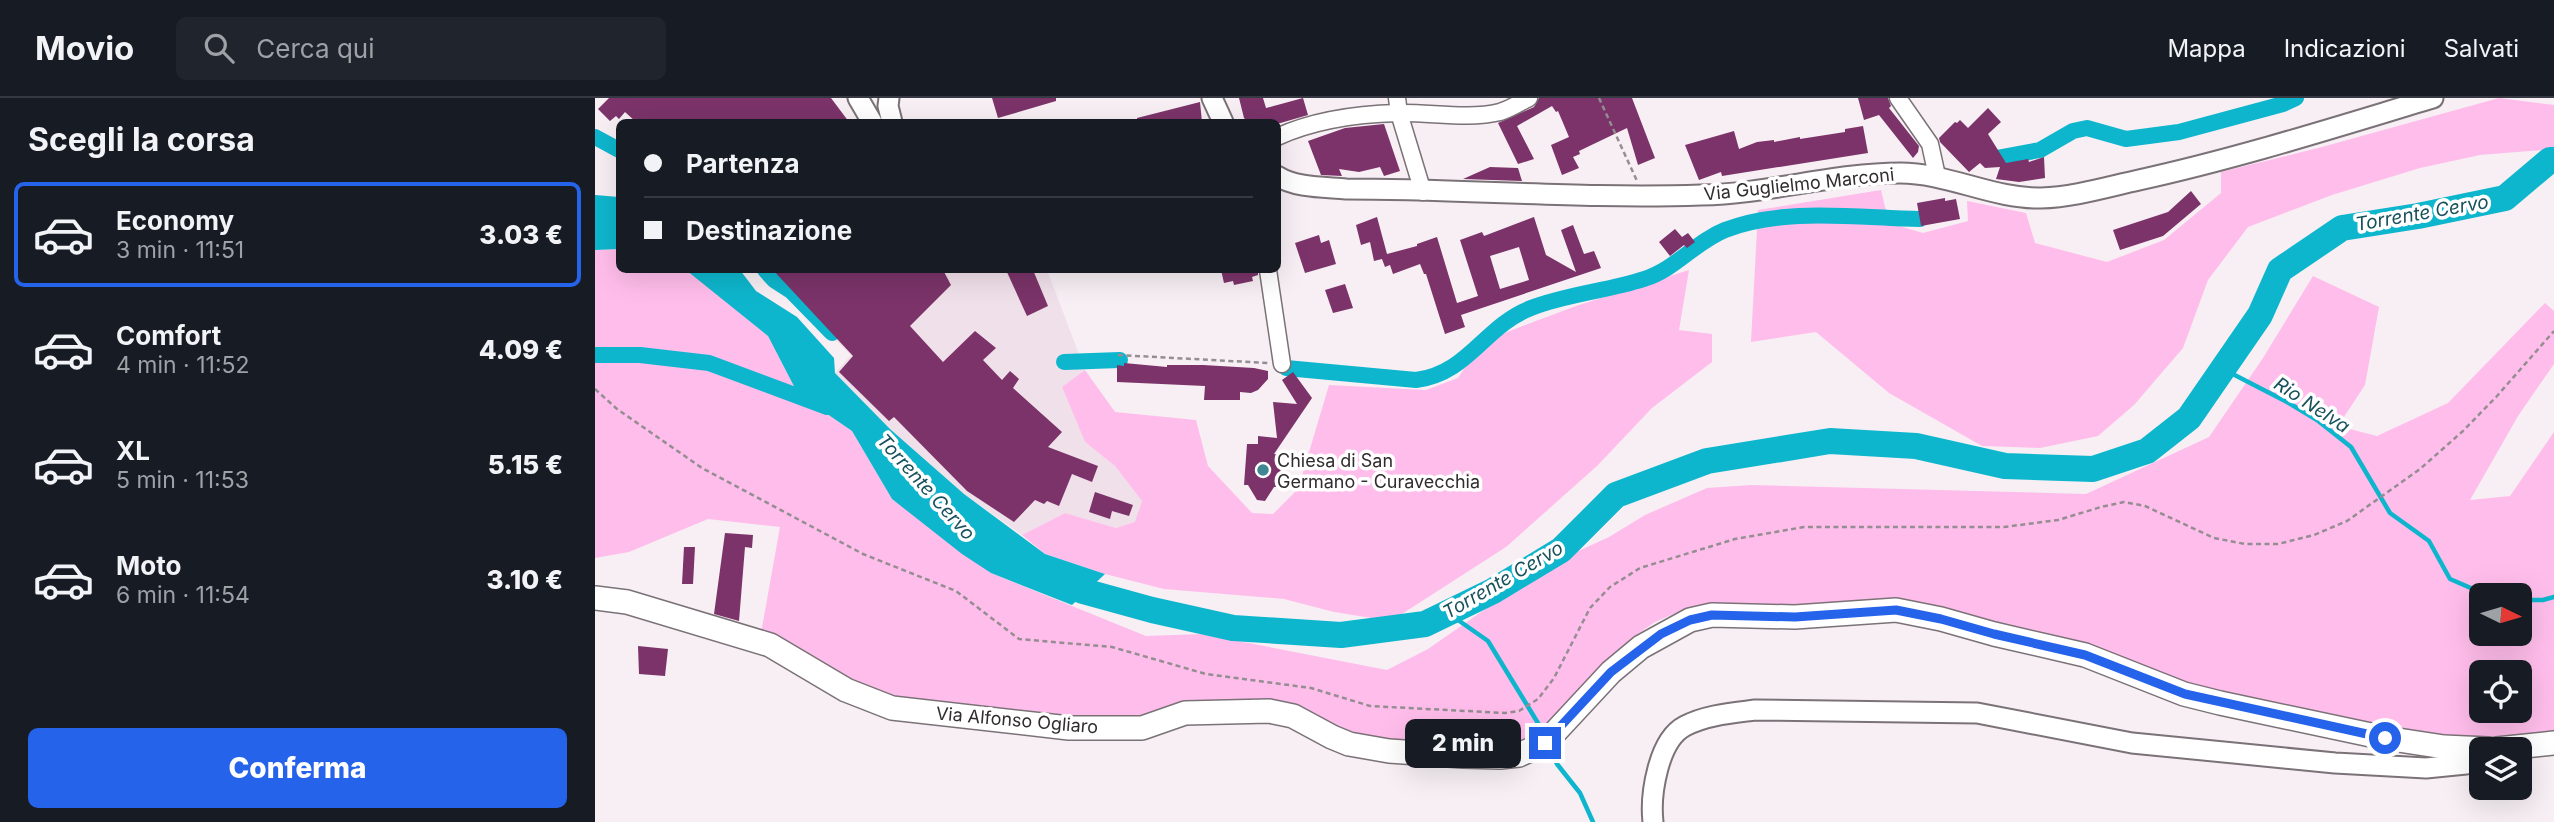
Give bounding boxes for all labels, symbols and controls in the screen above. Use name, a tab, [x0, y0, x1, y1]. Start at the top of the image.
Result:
search box	[176, 17, 666, 80]
text: Movio	[35, 28, 134, 68]
icon: search	[200, 29, 238, 67]
text: Cerca qui	[256, 33, 374, 64]
text: Mappa	[2167, 34, 2246, 63]
text: Indicazioni	[2284, 34, 2406, 63]
text: Salvati	[2444, 34, 2519, 63]
text: Scegli la corsa	[28, 120, 255, 159]
text: Partenza	[686, 148, 800, 179]
street label: Via Guglielmo Marconi	[1703, 164, 1895, 204]
water label: Torrente Cervo	[2354, 190, 2490, 236]
icon: car	[32, 203, 95, 266]
text: Economy	[116, 205, 234, 236]
text: Destinazione	[686, 215, 852, 246]
text: 3.03 €	[479, 219, 563, 250]
text: 3 min · 11:51	[116, 236, 244, 264]
icon: car	[32, 318, 95, 381]
text: Comfort	[116, 320, 221, 351]
text: 4.09 €	[479, 334, 563, 365]
text: 4 min · 11:52	[116, 351, 250, 379]
water label: Rio Nelva	[2270, 372, 2354, 438]
water label: Torrente Cervo	[872, 429, 980, 545]
icon: car	[32, 433, 95, 496]
text: XL	[116, 435, 150, 466]
text: 5.15 €	[488, 449, 563, 480]
place label: Chiesa di San Germano - Curavecchia	[1277, 450, 1480, 492]
marker: Chiesa di San Germano - Curavecchia	[1255, 462, 1271, 478]
text: 5 min · 11:53	[116, 466, 249, 494]
water label: Torrente Cervo	[1439, 536, 1567, 624]
icon: car	[32, 548, 95, 611]
text: Moto	[116, 550, 181, 581]
text: 3.10 €	[487, 564, 563, 595]
text: 6 min · 11:54	[116, 581, 250, 609]
north arrow	[2469, 583, 2532, 646]
map controls	[2469, 583, 2532, 800]
button: locate	[2469, 660, 2532, 723]
street label: Via Alfonso Ogliaro	[935, 702, 1099, 738]
callout: 2 min	[1405, 718, 1521, 768]
route start	[2369, 722, 2401, 754]
route end	[1529, 727, 1561, 759]
button: Conferma	[28, 728, 567, 808]
text: 2 min	[1432, 729, 1494, 757]
button: layers	[2469, 737, 2532, 800]

